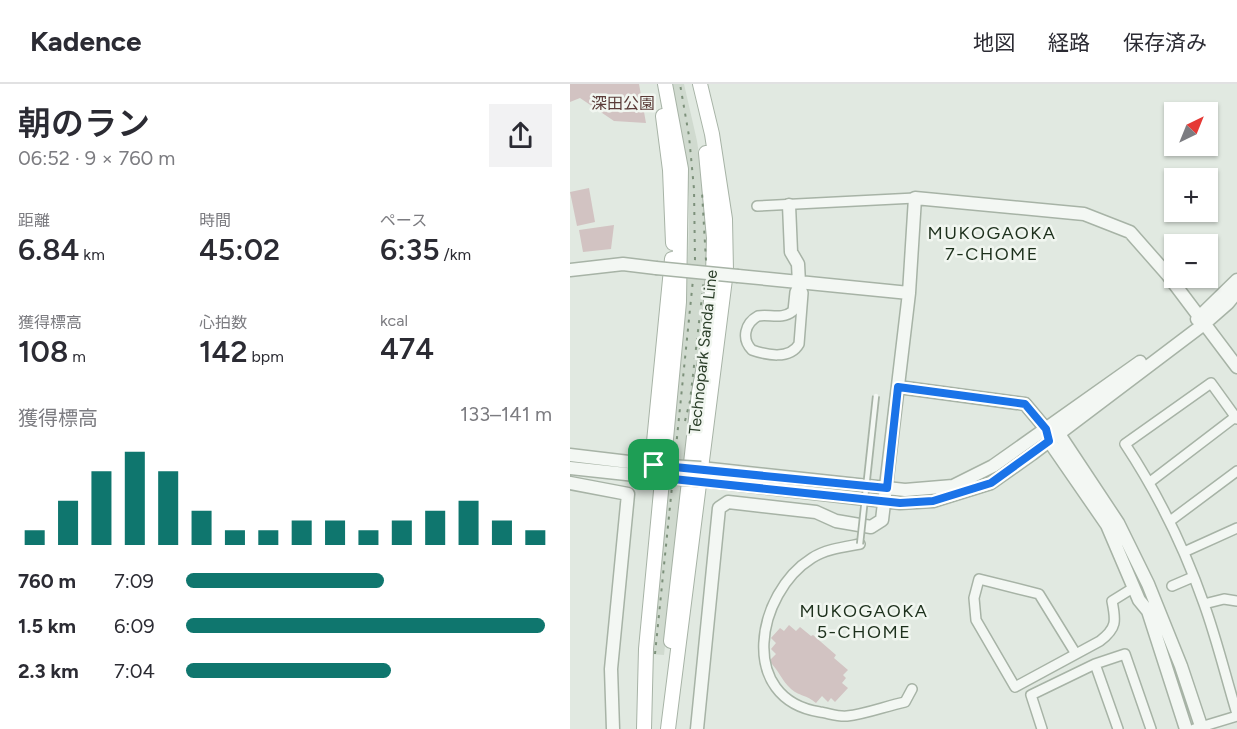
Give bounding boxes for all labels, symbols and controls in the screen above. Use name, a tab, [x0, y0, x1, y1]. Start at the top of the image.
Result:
text: Kadence	[30, 24, 142, 58]
text: 地図	[973, 30, 1015, 55]
text: 経路	[1048, 30, 1090, 55]
text: 保存済み	[1123, 30, 1207, 55]
park label: 深田公園	[591, 94, 655, 113]
north arrow	[1164, 102, 1218, 156]
map controls	[1164, 102, 1218, 288]
text: 朝のラン	[18, 104, 150, 143]
button: share	[489, 104, 552, 167]
text: 06:52 · 9 × 760 m	[18, 146, 175, 170]
button: +	[1164, 168, 1218, 222]
text: 距離	[18, 211, 50, 230]
text: 時間	[199, 211, 231, 230]
text: ペース	[380, 211, 427, 230]
district label: MUKOGAOKA 7-CHOME	[928, 222, 1056, 265]
text: 6.84	[18, 231, 79, 268]
text: 45:02	[199, 231, 280, 268]
text: 6:35	[380, 231, 440, 268]
button: −	[1164, 234, 1218, 288]
text: km	[79, 245, 105, 264]
text: /km	[440, 245, 471, 264]
street label: Technopark Sanda Line	[685, 269, 721, 435]
text: kcal	[380, 311, 408, 330]
text: 獲得標高	[18, 313, 82, 332]
text: 心拍数	[199, 313, 247, 332]
text: 474	[380, 330, 434, 367]
text: 108	[18, 333, 68, 370]
text: 142	[199, 333, 248, 370]
text: m	[68, 347, 86, 366]
text: bpm	[248, 347, 284, 366]
text: 133–141 m	[460, 402, 552, 426]
text: 獲得標高	[18, 406, 98, 430]
pin	[628, 439, 679, 490]
icon: arrive	[637, 448, 670, 481]
text: 760 m	[18, 569, 76, 593]
text: 7:09	[114, 569, 154, 593]
district label: MUKOGAOKA 5-CHOME	[800, 600, 928, 643]
text: 1.5 km	[18, 614, 76, 638]
text: 6:09	[114, 614, 155, 638]
text: 2.3 km	[18, 659, 79, 683]
text: 7:04	[114, 659, 155, 683]

